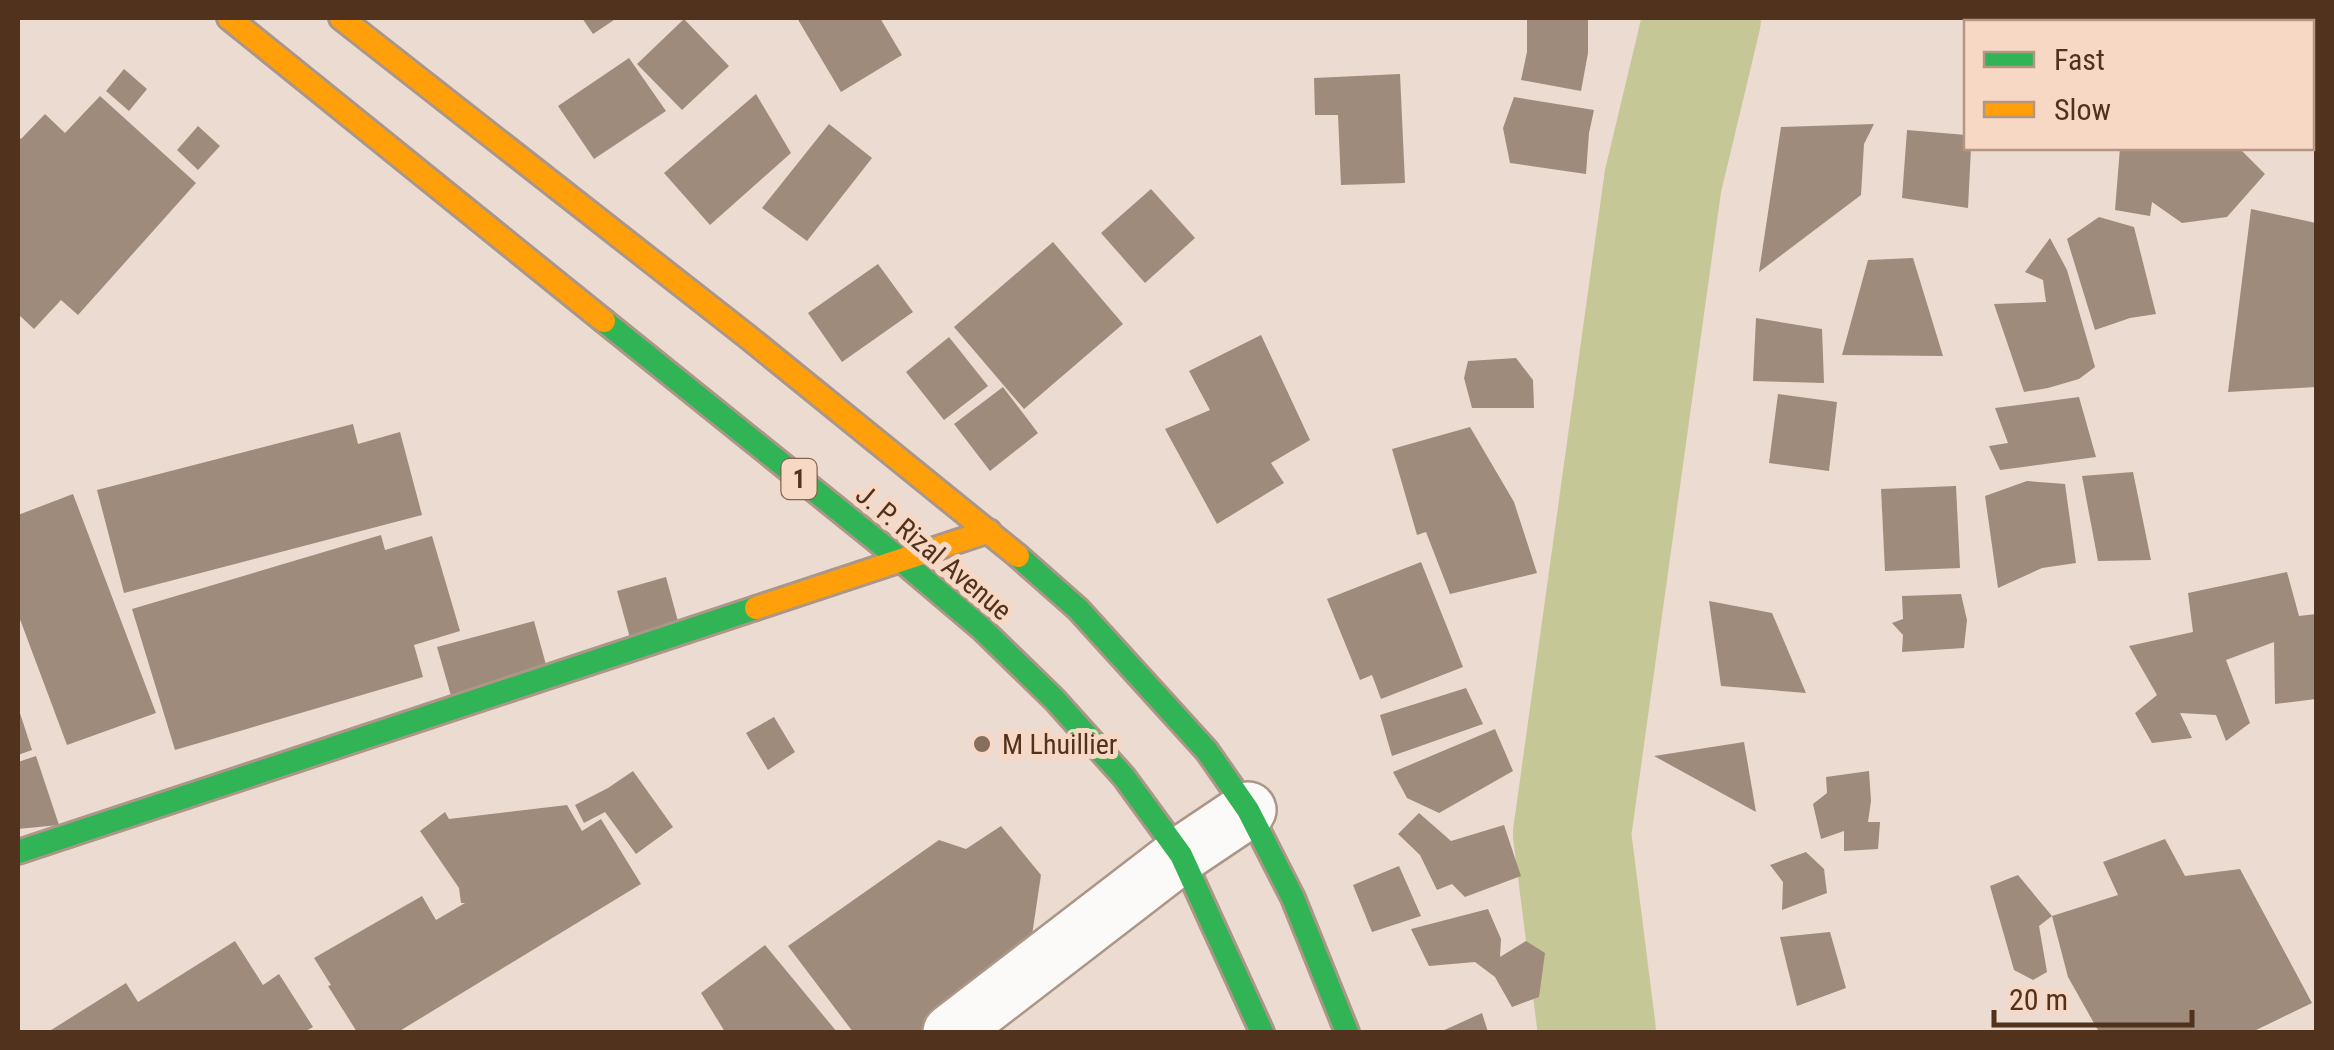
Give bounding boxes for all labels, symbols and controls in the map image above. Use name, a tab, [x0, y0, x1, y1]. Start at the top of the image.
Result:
legend	[1964, 20, 2314, 150]
text: Fast	[2054, 42, 2105, 77]
text: Slow	[2054, 92, 2111, 127]
road number: 1	[782, 459, 816, 499]
street label: J. P. Rizal Avenue	[849, 478, 1018, 627]
place label: M Lhuillier	[1002, 728, 1117, 761]
marker: M Lhuillier	[971, 733, 993, 755]
scale bar	[1994, 965, 2192, 1027]
text: 20 m	[2009, 982, 2068, 1017]

